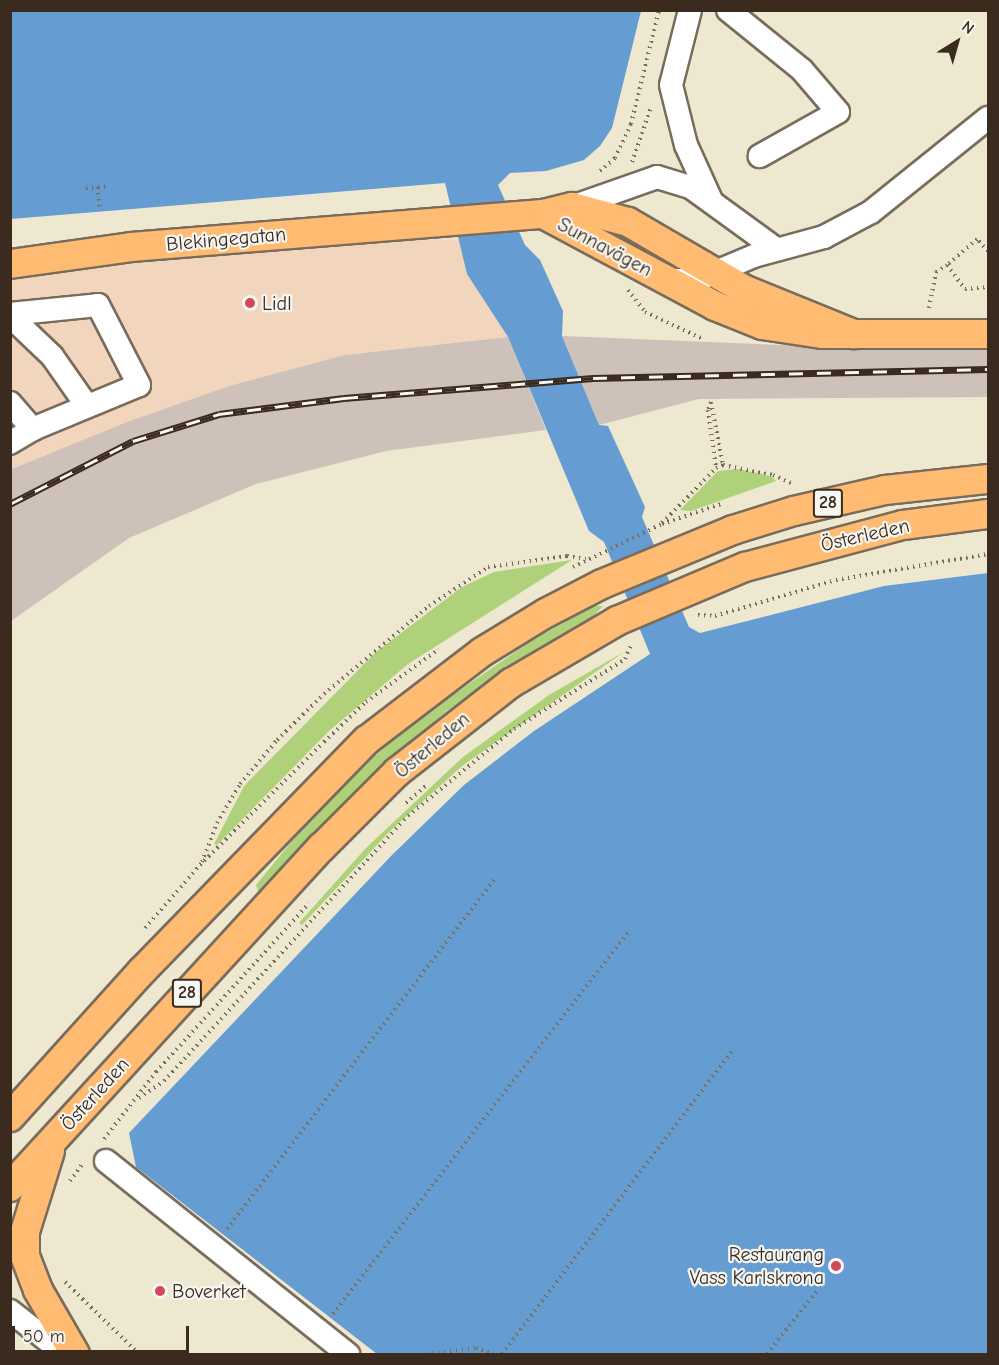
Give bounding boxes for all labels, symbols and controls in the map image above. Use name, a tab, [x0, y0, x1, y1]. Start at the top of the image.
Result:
north arrow	[927, 12, 987, 72]
text: N	[958, 17, 977, 38]
street label: Sunnavägen	[554, 212, 656, 282]
street label: Blekingegatan	[165, 222, 287, 256]
place label: Lidl	[262, 291, 292, 315]
marker: Lidl	[243, 296, 257, 310]
road number: 28	[812, 488, 844, 518]
street label: Österleden	[818, 513, 912, 557]
street label: Österleden	[390, 707, 474, 783]
road number: 28	[170, 978, 204, 1008]
street label: Österleden	[56, 1052, 134, 1136]
place label: Restaurang Vass Karlskrona	[689, 1242, 824, 1289]
marker: Restaurang Vass Karlskrona	[829, 1259, 843, 1273]
place label: Boverket	[172, 1279, 246, 1303]
marker: Boverket	[153, 1284, 167, 1298]
scale bar	[15, 1314, 192, 1352]
text: 50 m	[23, 1326, 65, 1347]

